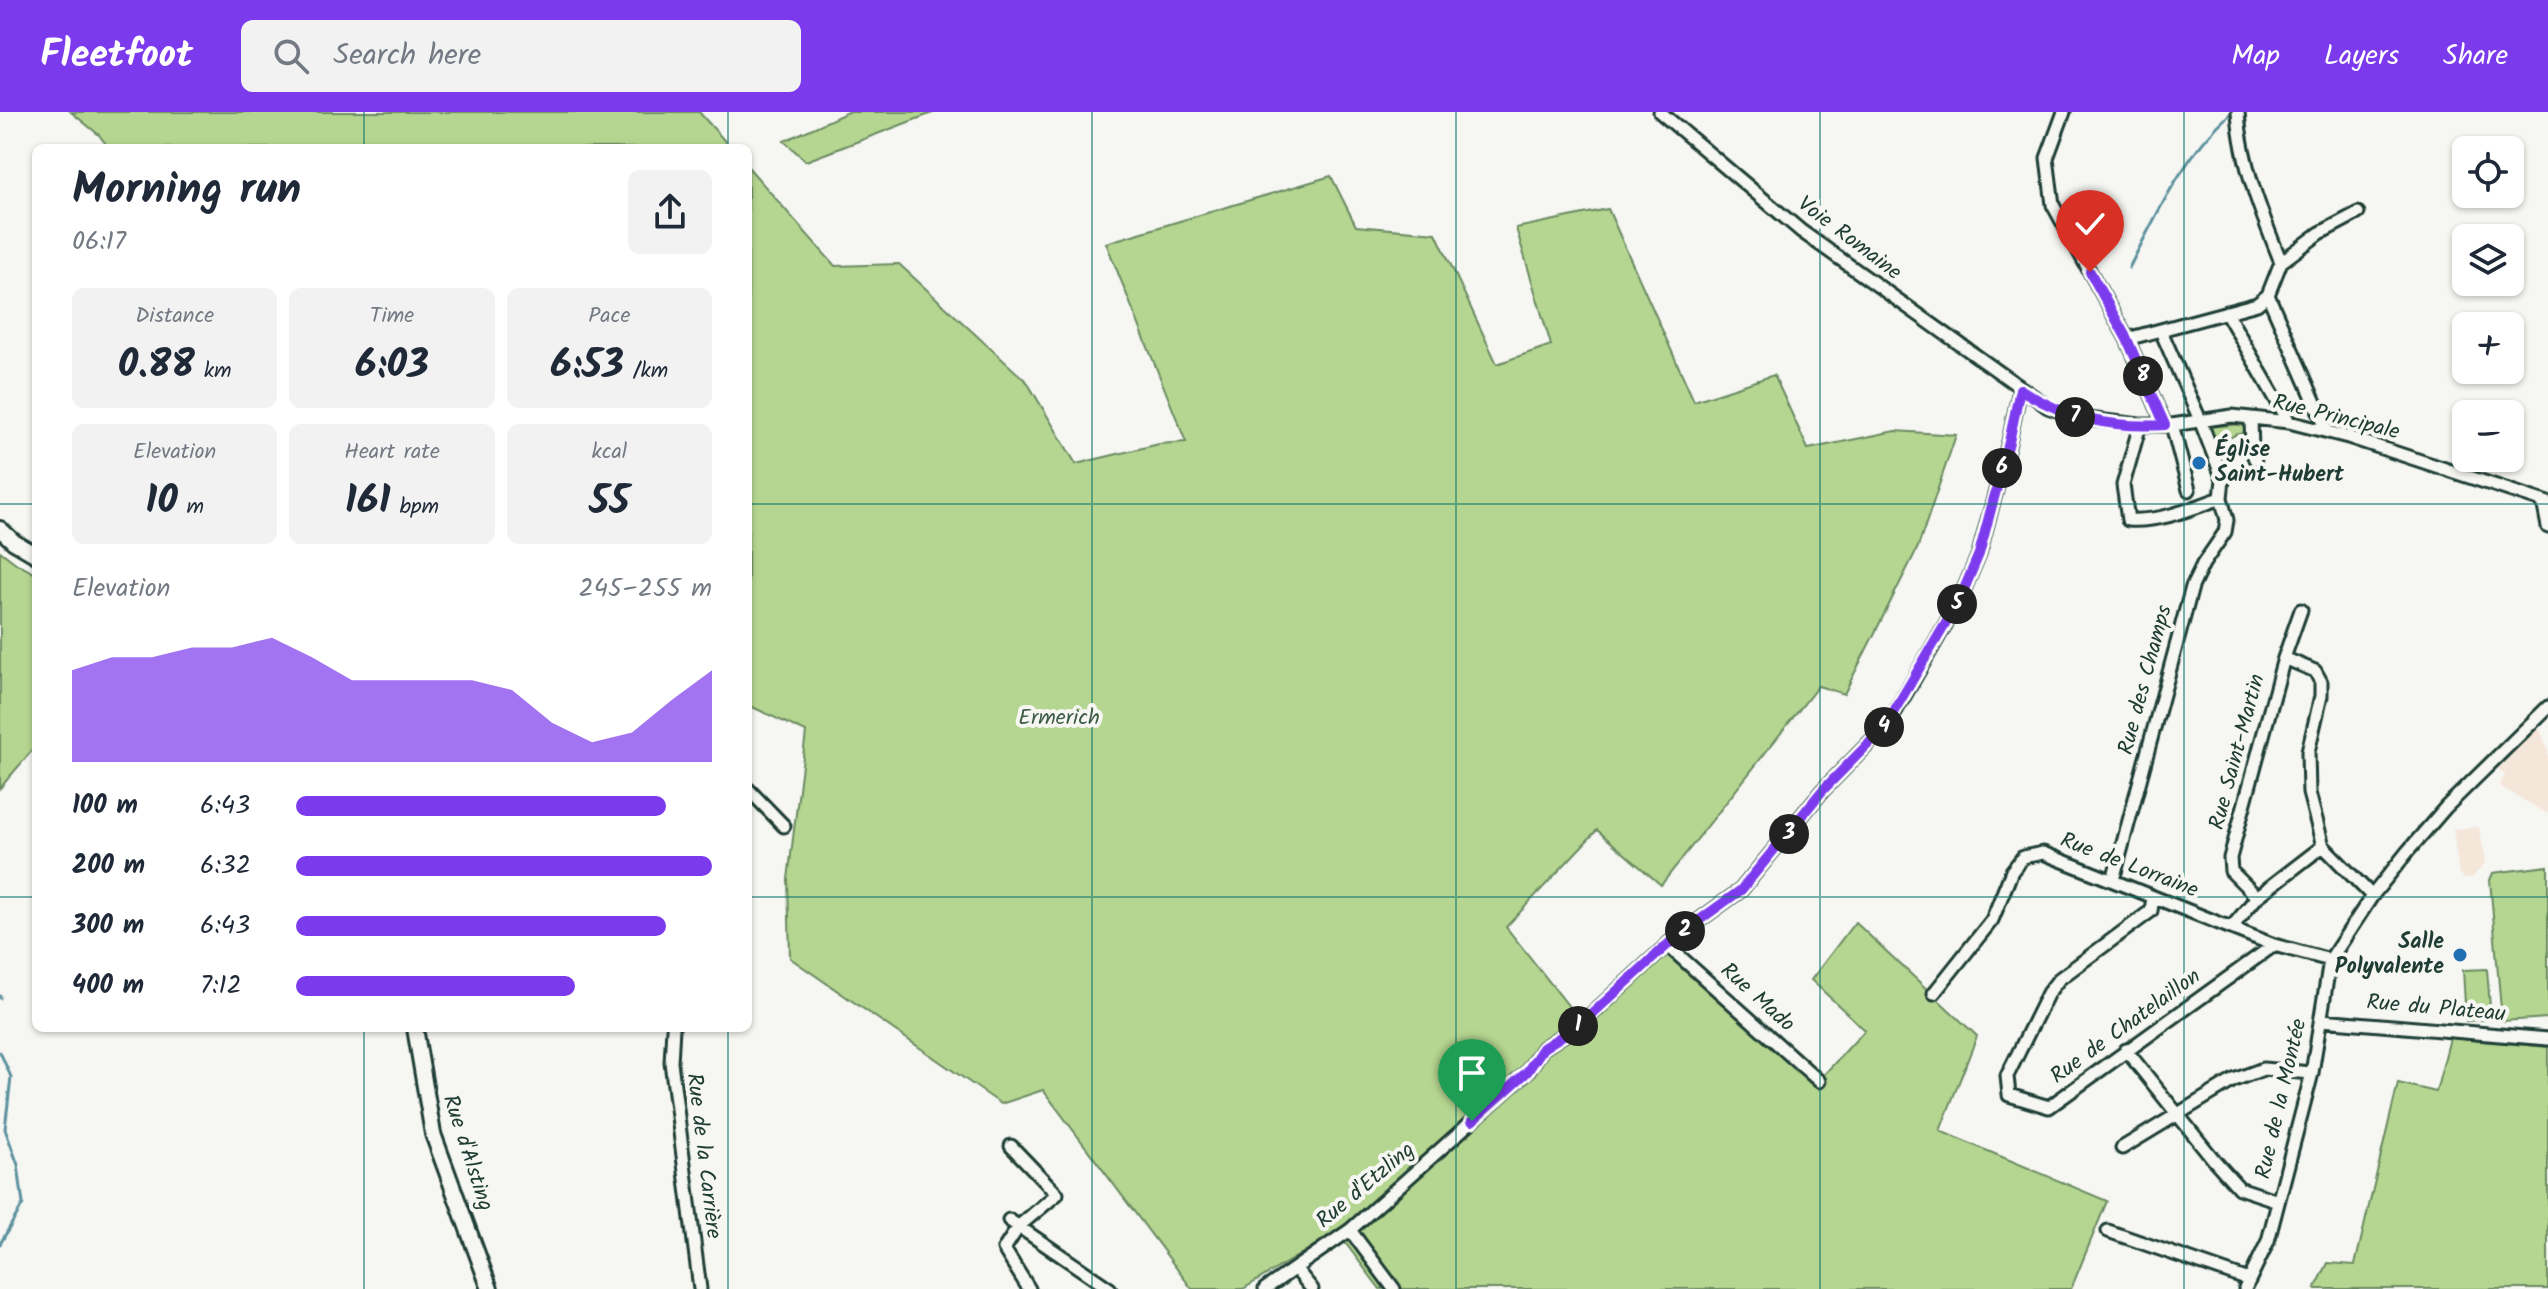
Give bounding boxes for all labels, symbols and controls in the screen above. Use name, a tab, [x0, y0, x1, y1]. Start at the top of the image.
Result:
search box	[241, 20, 801, 92]
text: Fleetfoot	[40, 26, 193, 86]
text: Search here	[333, 32, 481, 80]
icon: search	[269, 34, 313, 78]
text: Map	[2231, 34, 2280, 79]
text: Layers	[2324, 34, 2399, 79]
text: Share	[2443, 34, 2508, 79]
map controls	[2452, 136, 2524, 472]
button: locate	[2452, 136, 2524, 208]
text: Morning run	[72, 156, 301, 226]
button: share	[628, 170, 712, 254]
street label: Voie Romaine	[1789, 188, 1909, 290]
pin	[2056, 190, 2124, 272]
icon: check	[2068, 202, 2112, 246]
text: 06:17	[72, 221, 126, 263]
button: layers	[2452, 224, 2524, 296]
text: Distance	[135, 299, 214, 334]
text: Time	[370, 299, 414, 334]
text: Pace	[588, 299, 630, 334]
button: +	[2452, 312, 2524, 384]
text: 0.88	[118, 334, 195, 398]
text: 6:03	[355, 334, 429, 398]
text: 6:53	[550, 334, 624, 398]
text: km	[195, 354, 232, 389]
text: /km	[624, 354, 668, 389]
pin: 8	[2123, 356, 2163, 396]
text: 8	[2137, 358, 2149, 393]
street label: Rue Principale	[2269, 385, 2403, 451]
pin: 7	[2055, 397, 2095, 437]
text: 7	[2070, 399, 2080, 434]
button: −	[2452, 400, 2524, 472]
place label: Église Saint-Hubert	[2215, 433, 2345, 493]
text: Elevation	[133, 435, 216, 470]
text: Heart rate	[344, 435, 440, 470]
text: kcal	[591, 435, 627, 470]
pin: 6	[1982, 448, 2022, 488]
text: 6	[1996, 450, 2008, 485]
marker: Église Saint-Hubert	[2190, 454, 2208, 472]
text: 10	[145, 470, 178, 534]
text: 161	[345, 470, 391, 534]
text: 55	[589, 470, 630, 534]
text: m	[178, 490, 204, 525]
text: bpm	[391, 490, 439, 525]
text: Elevation	[72, 568, 170, 610]
text: 245–255 m	[579, 568, 712, 610]
pin: 5	[1937, 584, 1977, 624]
text: 5	[1951, 586, 1963, 621]
street label: Rue des Champs	[2109, 601, 2183, 759]
street label: Rue Saint-Martin	[2200, 670, 2276, 834]
park label: Ermerich	[1018, 701, 1100, 736]
pin: 4	[1864, 707, 1904, 747]
text: 4	[1878, 709, 1890, 744]
text: 100 m	[72, 785, 138, 827]
text: 6:43	[200, 785, 250, 827]
pin: 3	[1769, 814, 1809, 854]
text: 3	[1783, 816, 1795, 851]
street label: Rue de Lorraine	[2055, 824, 2203, 908]
text: 200 m	[72, 845, 145, 887]
text: 6:32	[200, 845, 251, 887]
text: 300 m	[72, 905, 144, 947]
text: 6:43	[200, 905, 250, 947]
pin: 2	[1665, 911, 1705, 951]
text: 2	[1679, 913, 1691, 948]
place label: Salle Polyvalente	[2335, 925, 2444, 985]
marker: Salle Polyvalente	[2451, 946, 2469, 964]
street label: Rue Mado	[1712, 955, 1802, 1041]
street label: Rue de Chatelaillon	[2043, 960, 2209, 1094]
text: 400 m	[72, 965, 144, 1007]
text: 7:12	[200, 965, 242, 1007]
street label: Rue du Plateau	[2365, 985, 2507, 1033]
pin: 1	[1558, 1006, 1598, 1046]
text: 1	[1575, 1008, 1581, 1043]
street label: Rue de la Montée	[2247, 1015, 2317, 1183]
pin	[1438, 1039, 1506, 1121]
icon: arrive	[1450, 1051, 1494, 1095]
street label: Rue de la Carrière	[675, 1071, 731, 1241]
street label: Rue d'Alsting	[432, 1090, 502, 1216]
street label: Rue d'Etzling	[1309, 1134, 1423, 1238]

